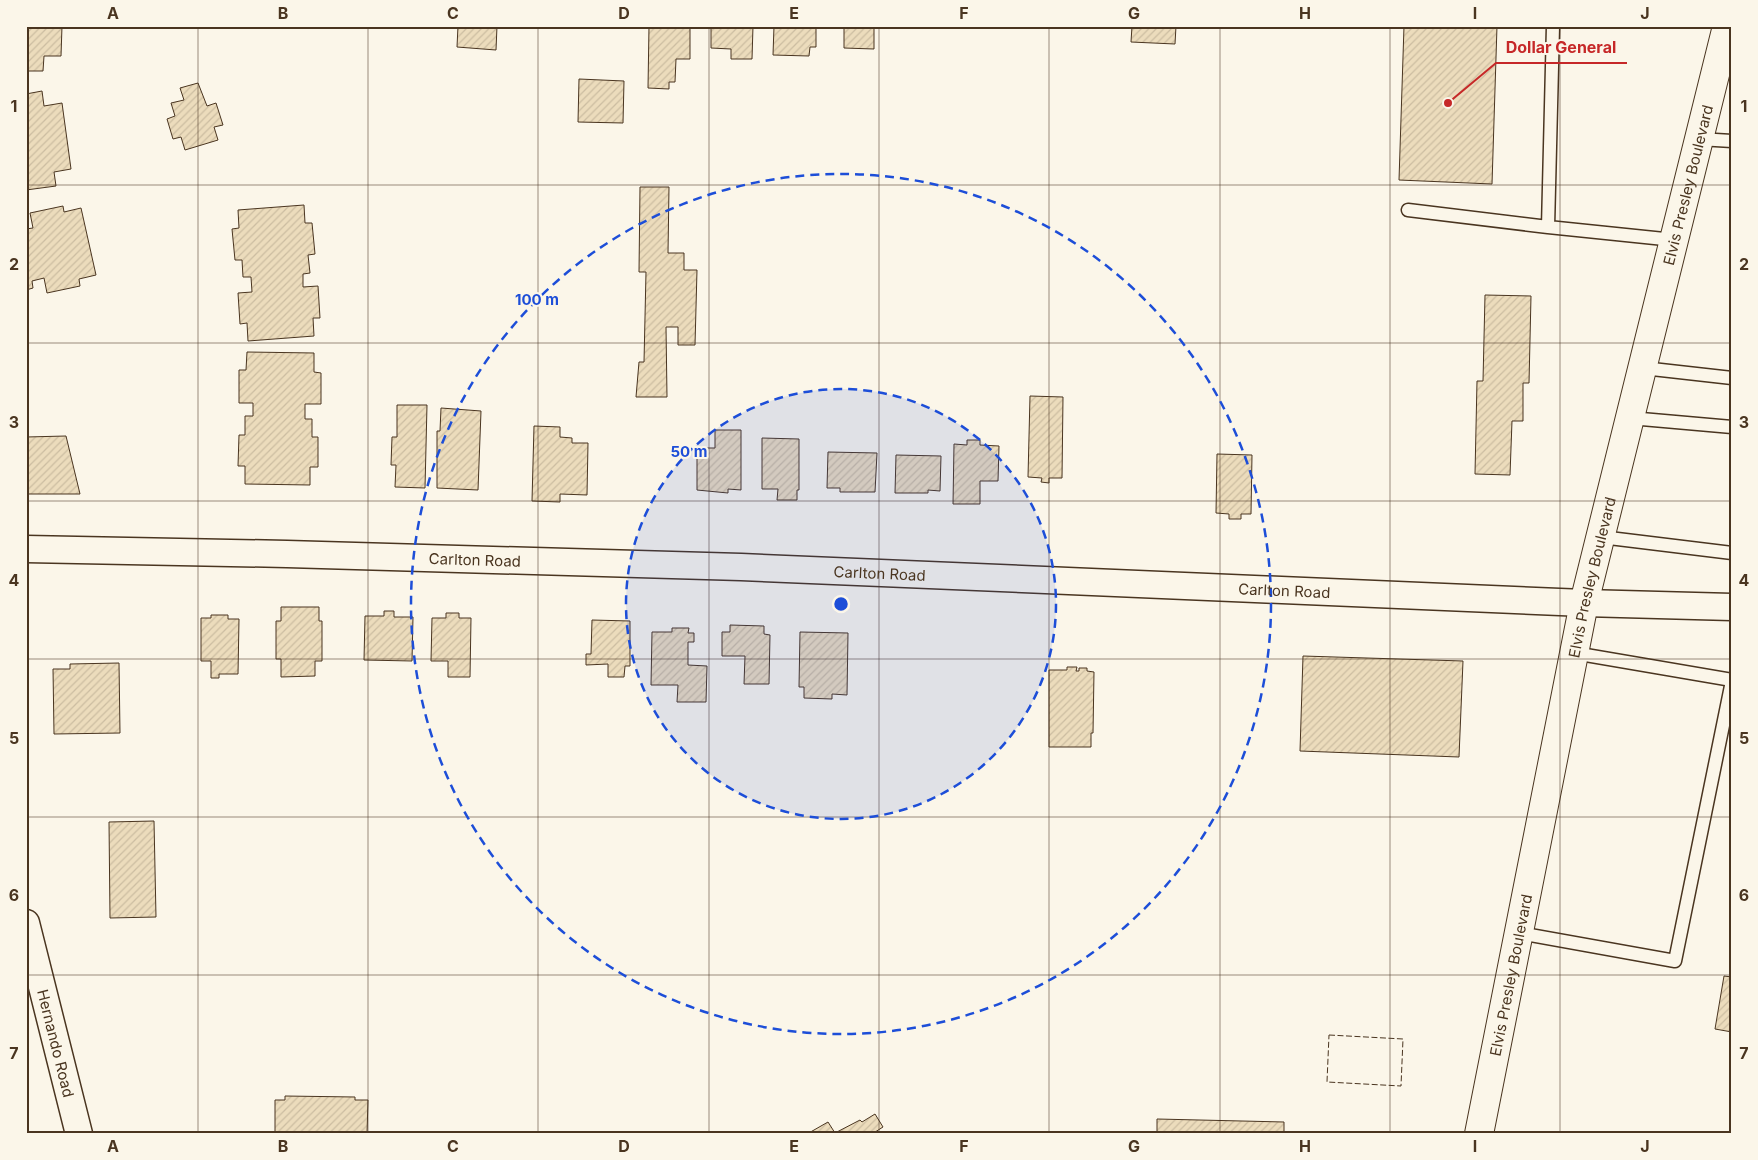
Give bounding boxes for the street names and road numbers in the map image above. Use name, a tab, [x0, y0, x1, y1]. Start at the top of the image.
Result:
street label: Elvis Presley Boulevard	[1659, 103, 1717, 267]
street label: Elvis Presley Boulevard	[1564, 495, 1619, 659]
street label: Carlton Road	[429, 549, 521, 570]
street label: Carlton Road	[833, 561, 926, 584]
street label: Carlton Road	[1238, 579, 1331, 602]
street label: Elvis Presley Boulevard	[1485, 893, 1536, 1058]
street label: Hernando Road	[34, 987, 79, 1099]

